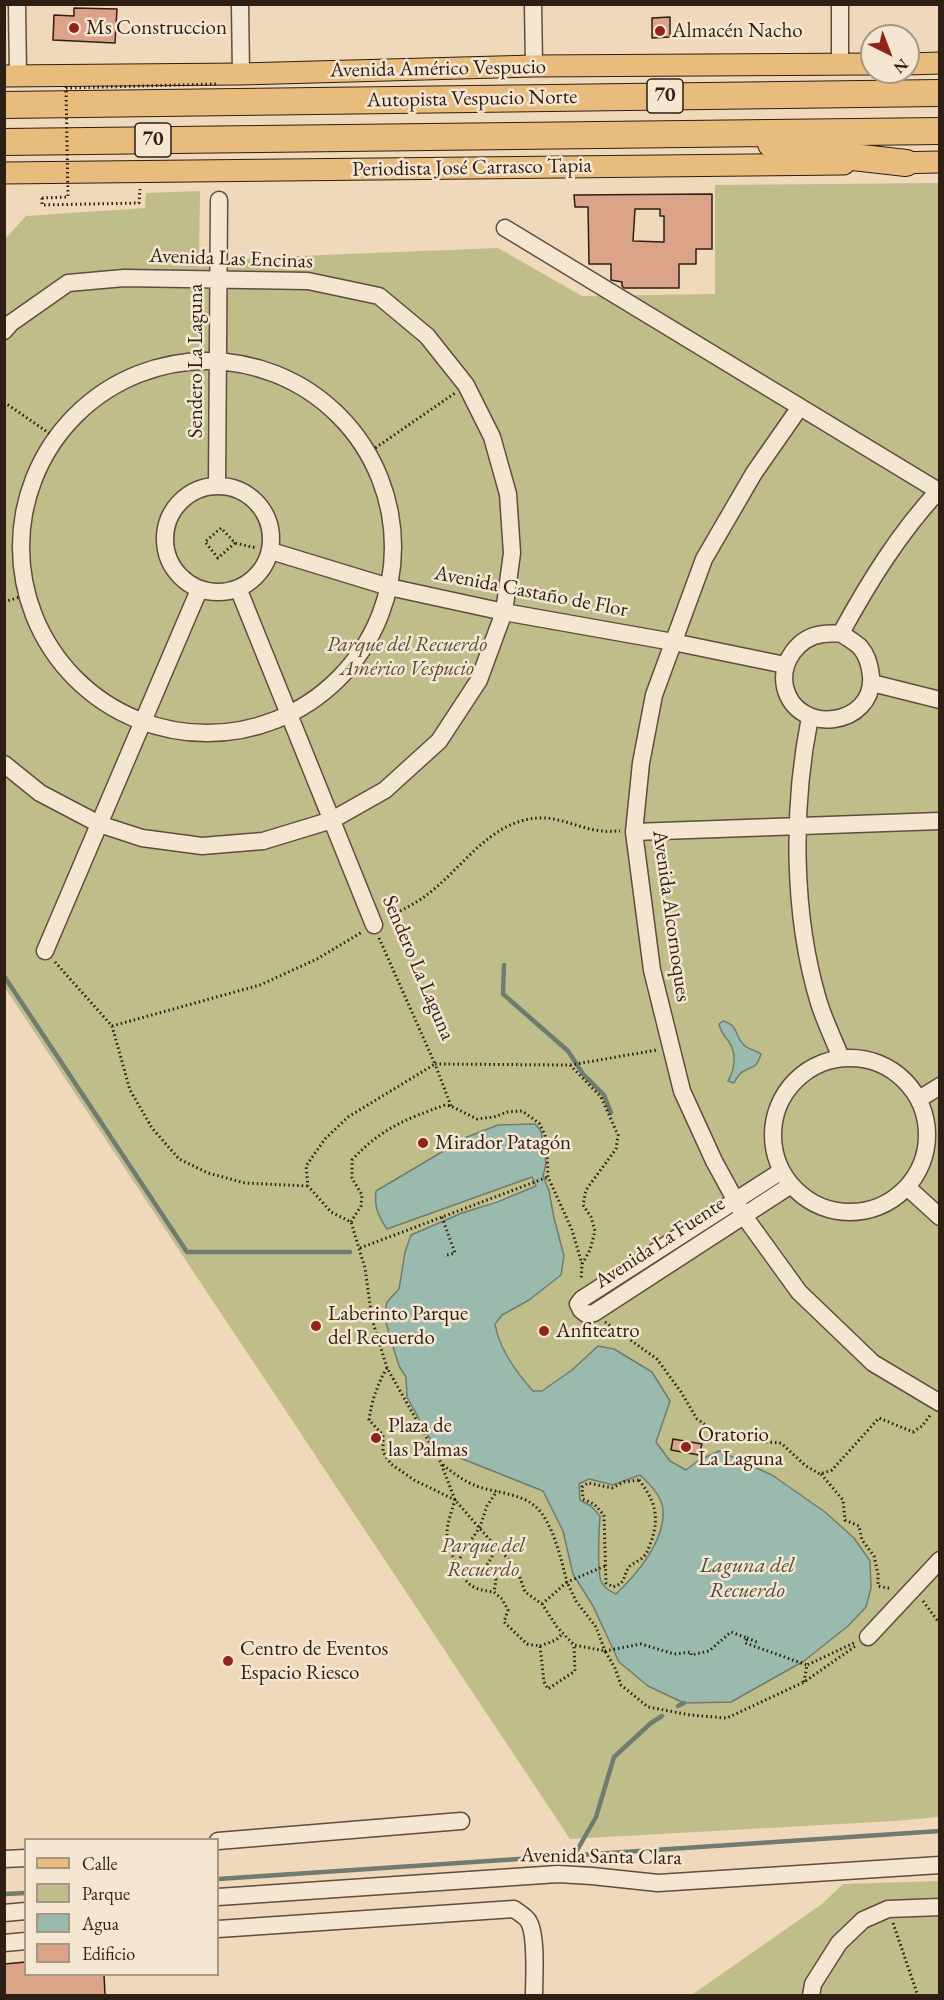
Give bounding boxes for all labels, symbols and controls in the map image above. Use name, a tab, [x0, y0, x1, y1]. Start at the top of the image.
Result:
place label: Ms Construccion	[86, 15, 227, 41]
place label: Almacén Nacho	[672, 18, 803, 44]
marker: Ms Construccion	[67, 21, 81, 35]
marker: Almacén Nacho	[653, 24, 667, 38]
north arrow	[860, 24, 920, 84]
text: N	[889, 54, 913, 78]
street label: Avenida Américo Vespucio	[330, 55, 546, 83]
road number: 70	[647, 79, 683, 113]
street label: Autopista Vespucio Norte	[366, 85, 578, 113]
road number: 70	[135, 123, 171, 157]
street label: Periodista José Carrasco Tapia	[352, 153, 592, 183]
street label: Avenida Las Encinas	[149, 244, 313, 274]
street label: Sendero La Laguna	[183, 284, 209, 438]
street label: Avenida Castaño de Flor	[432, 561, 630, 623]
park label: Parque del Recuerdo Américo Vespucio	[327, 632, 487, 682]
street label: Avenida Alcornoques	[646, 829, 696, 1003]
street label: Sendero La Laguna	[376, 892, 460, 1044]
place label: Mirador Patagón	[435, 1130, 571, 1156]
marker: Mirador Patagón	[416, 1136, 430, 1150]
street label: Avenida La Fuente	[590, 1192, 730, 1294]
place label: Laberinto Parque del Recuerdo	[328, 1301, 468, 1351]
place label: Anfiteatro	[556, 1318, 640, 1344]
marker: Laberinto Parque del Recuerdo	[309, 1319, 323, 1333]
marker: Anfiteatro	[537, 1324, 551, 1338]
place label: Plaza de las Palmas	[388, 1413, 468, 1463]
place label: Oratorio La Laguna	[698, 1422, 783, 1472]
marker: Plaza de las Palmas	[369, 1431, 383, 1445]
marker: Oratorio La Laguna	[679, 1440, 693, 1454]
park label: Parque del Recuerdo	[441, 1533, 525, 1583]
water label: Laguna del Recuerdo	[699, 1553, 795, 1604]
place label: Centro de Eventos Espacio Riesco	[240, 1636, 388, 1686]
marker: Centro de Eventos Espacio Riesco	[221, 1654, 235, 1668]
legend	[24, 1838, 219, 1976]
street label: Avenida Santa Clara	[520, 1843, 682, 1871]
text: Calle	[82, 1852, 118, 1875]
text: Parque	[82, 1882, 130, 1905]
text: Agua	[82, 1912, 119, 1935]
text: Edificio	[82, 1942, 135, 1965]

